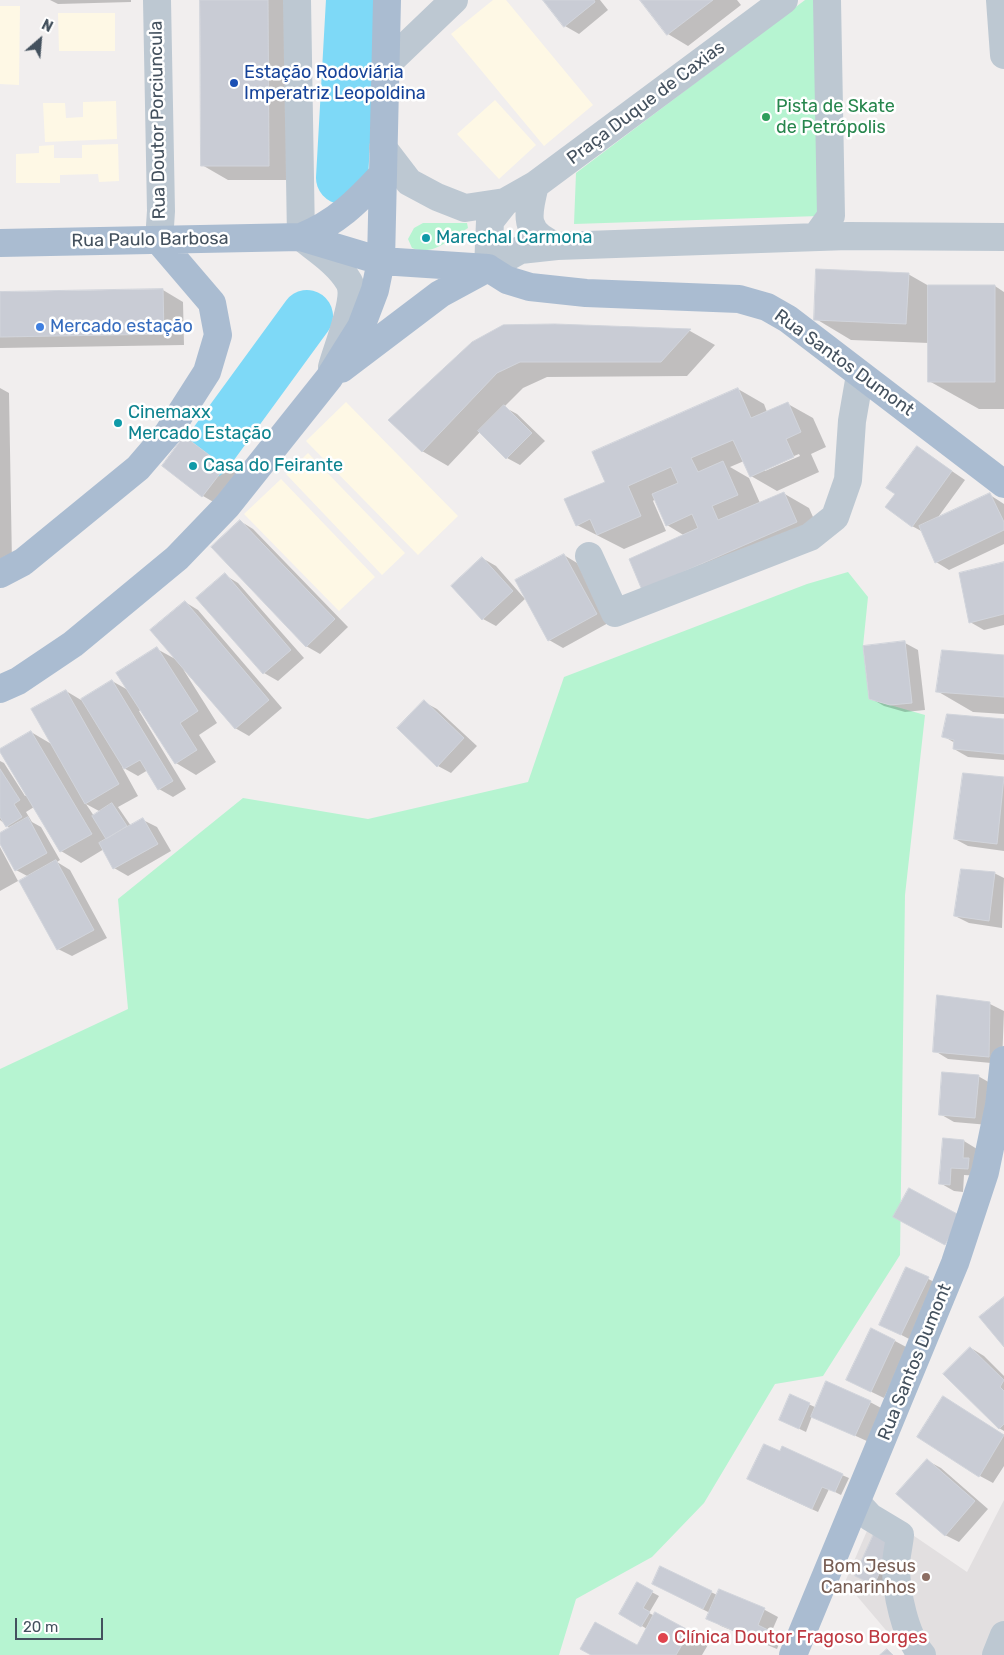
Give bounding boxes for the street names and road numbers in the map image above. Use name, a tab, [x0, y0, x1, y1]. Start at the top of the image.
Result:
street label: Rua Doutor Porciuncula	[145, 20, 171, 220]
street label: Praça Duque de Caxias	[563, 37, 729, 169]
street label: Rua Paulo Barbosa	[71, 228, 229, 252]
street label: Rua Santos Dumont	[770, 305, 918, 421]
street label: Rua Santos Dumont	[874, 1280, 956, 1444]

